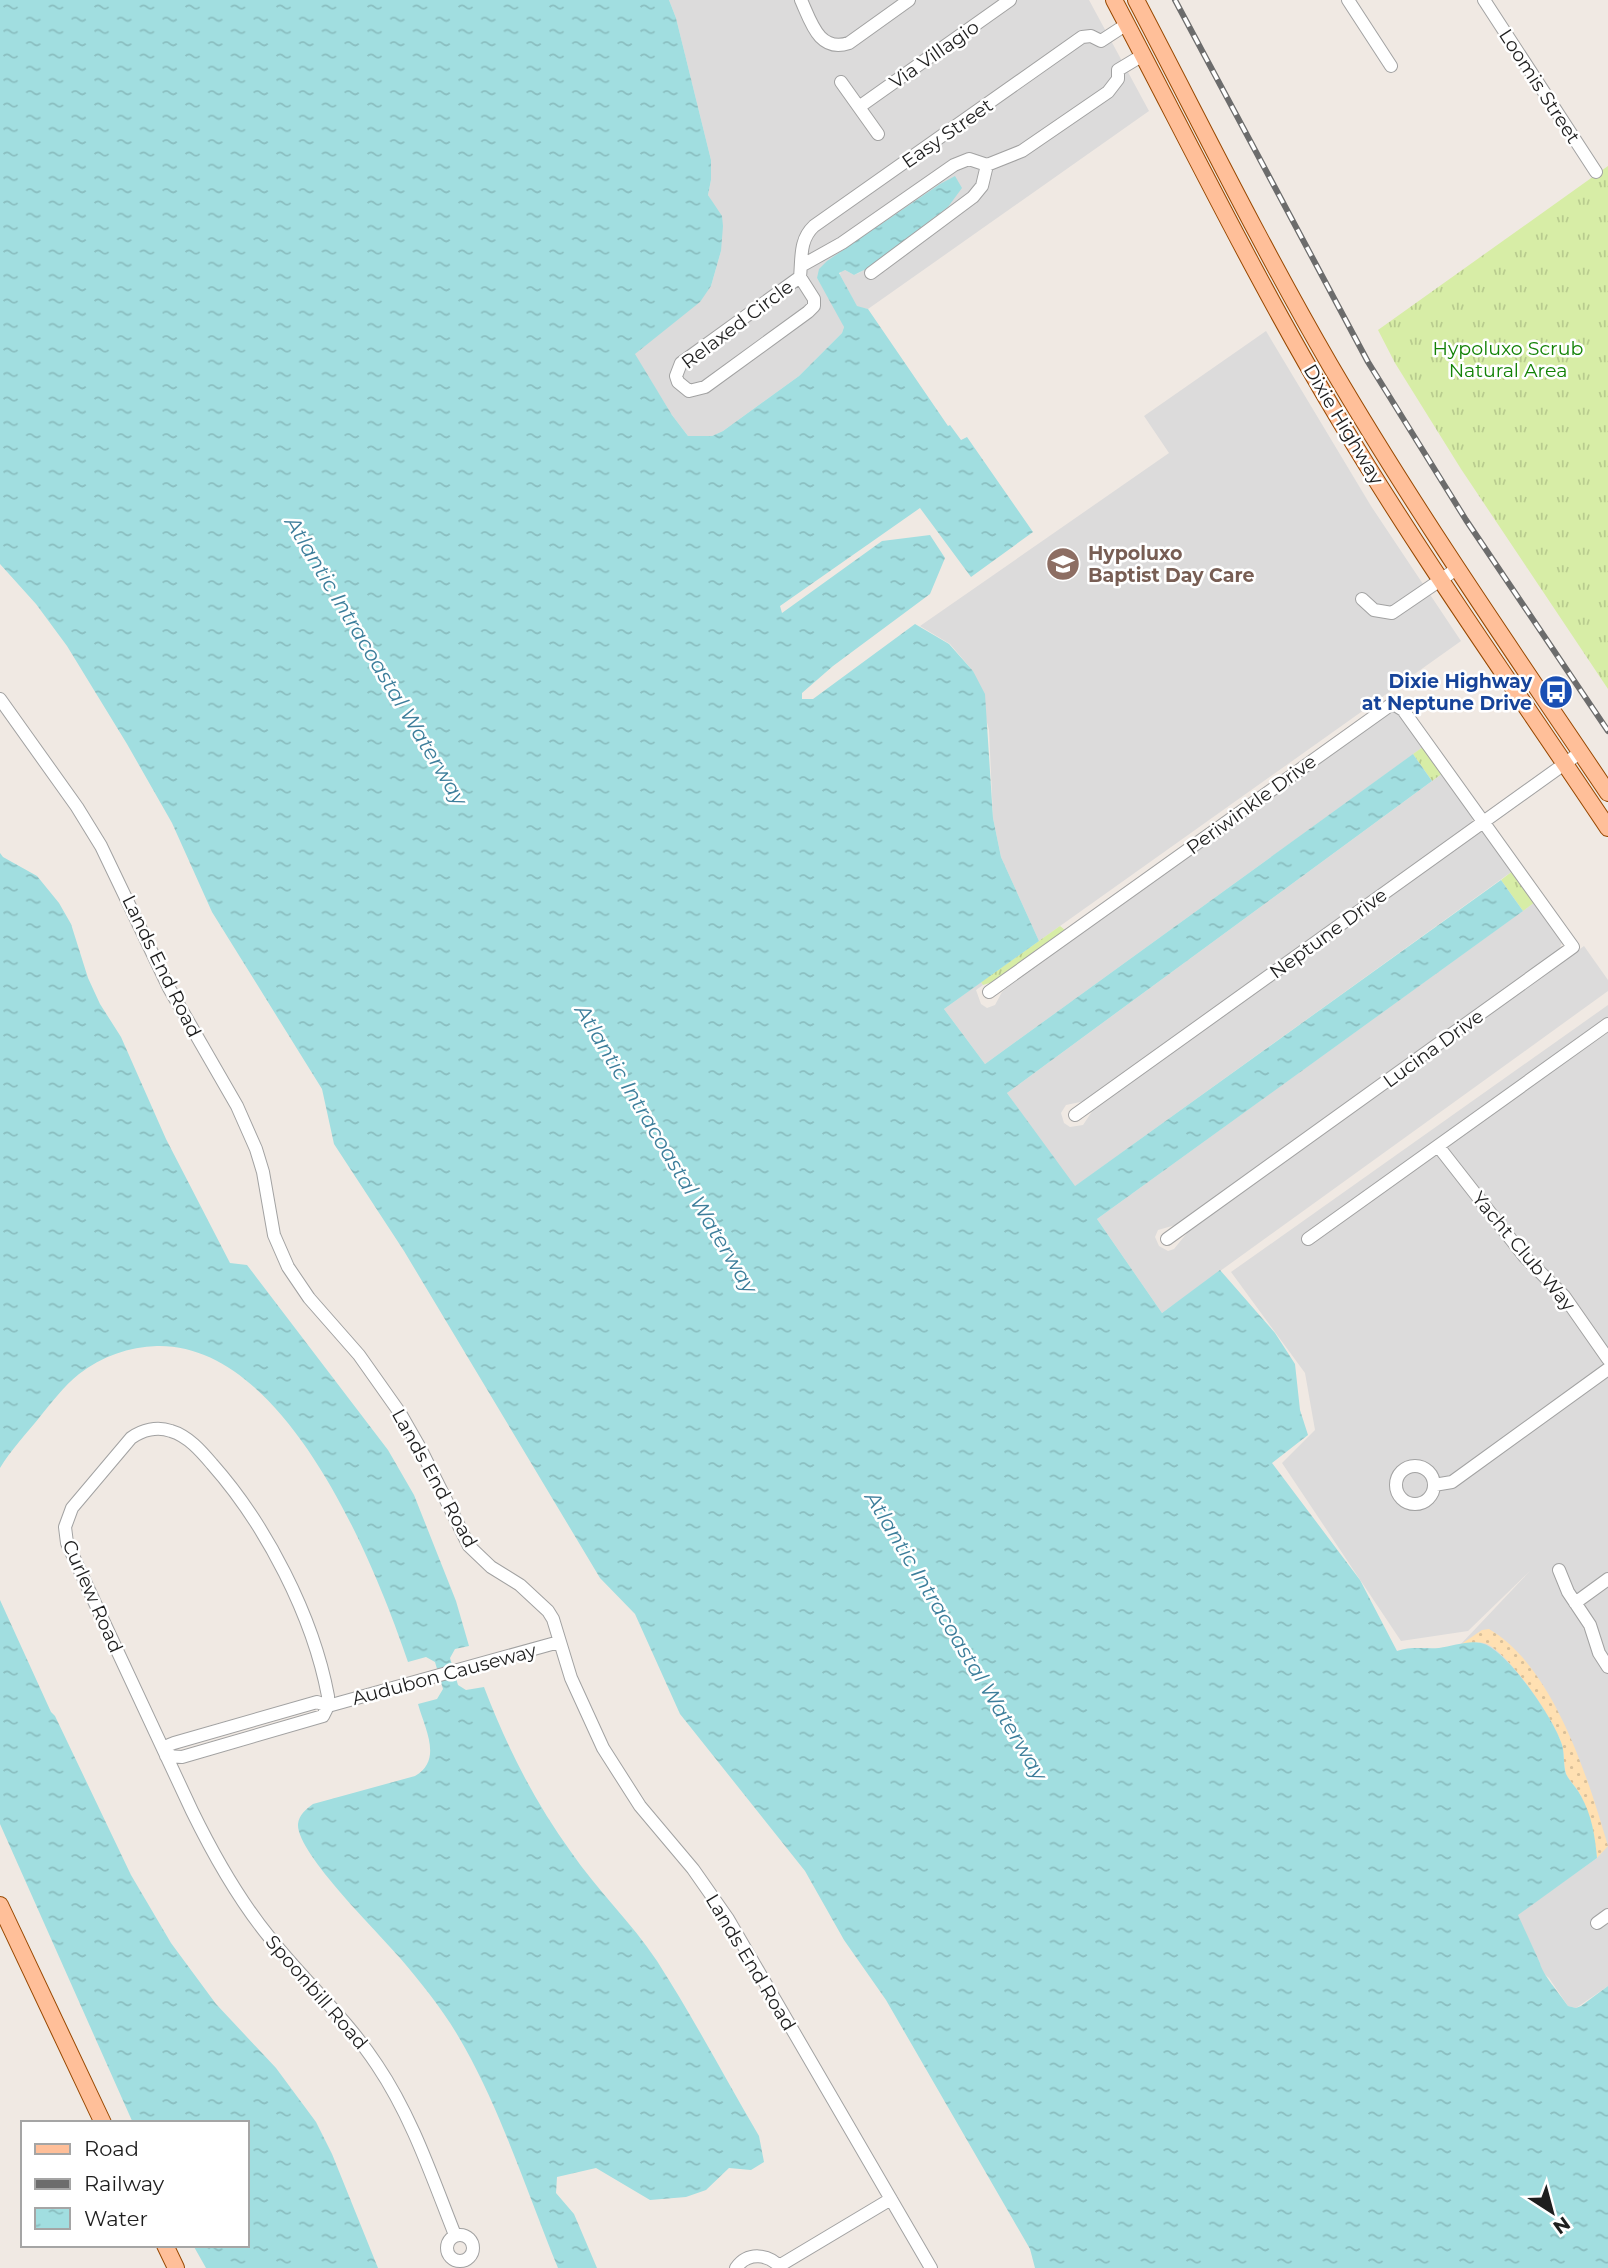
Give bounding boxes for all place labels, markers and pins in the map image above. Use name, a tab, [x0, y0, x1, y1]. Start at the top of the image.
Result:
place label: Hypoluxo Baptist Day Care	[1088, 542, 1255, 587]
school or university icon: Hypoluxo Baptist Day Care	[1044, 545, 1082, 583]
place label: Dixie Highway at Neptune Drive	[1362, 670, 1533, 715]
bus stop icon: Dixie Highway at Neptune Drive	[1537, 673, 1575, 711]

